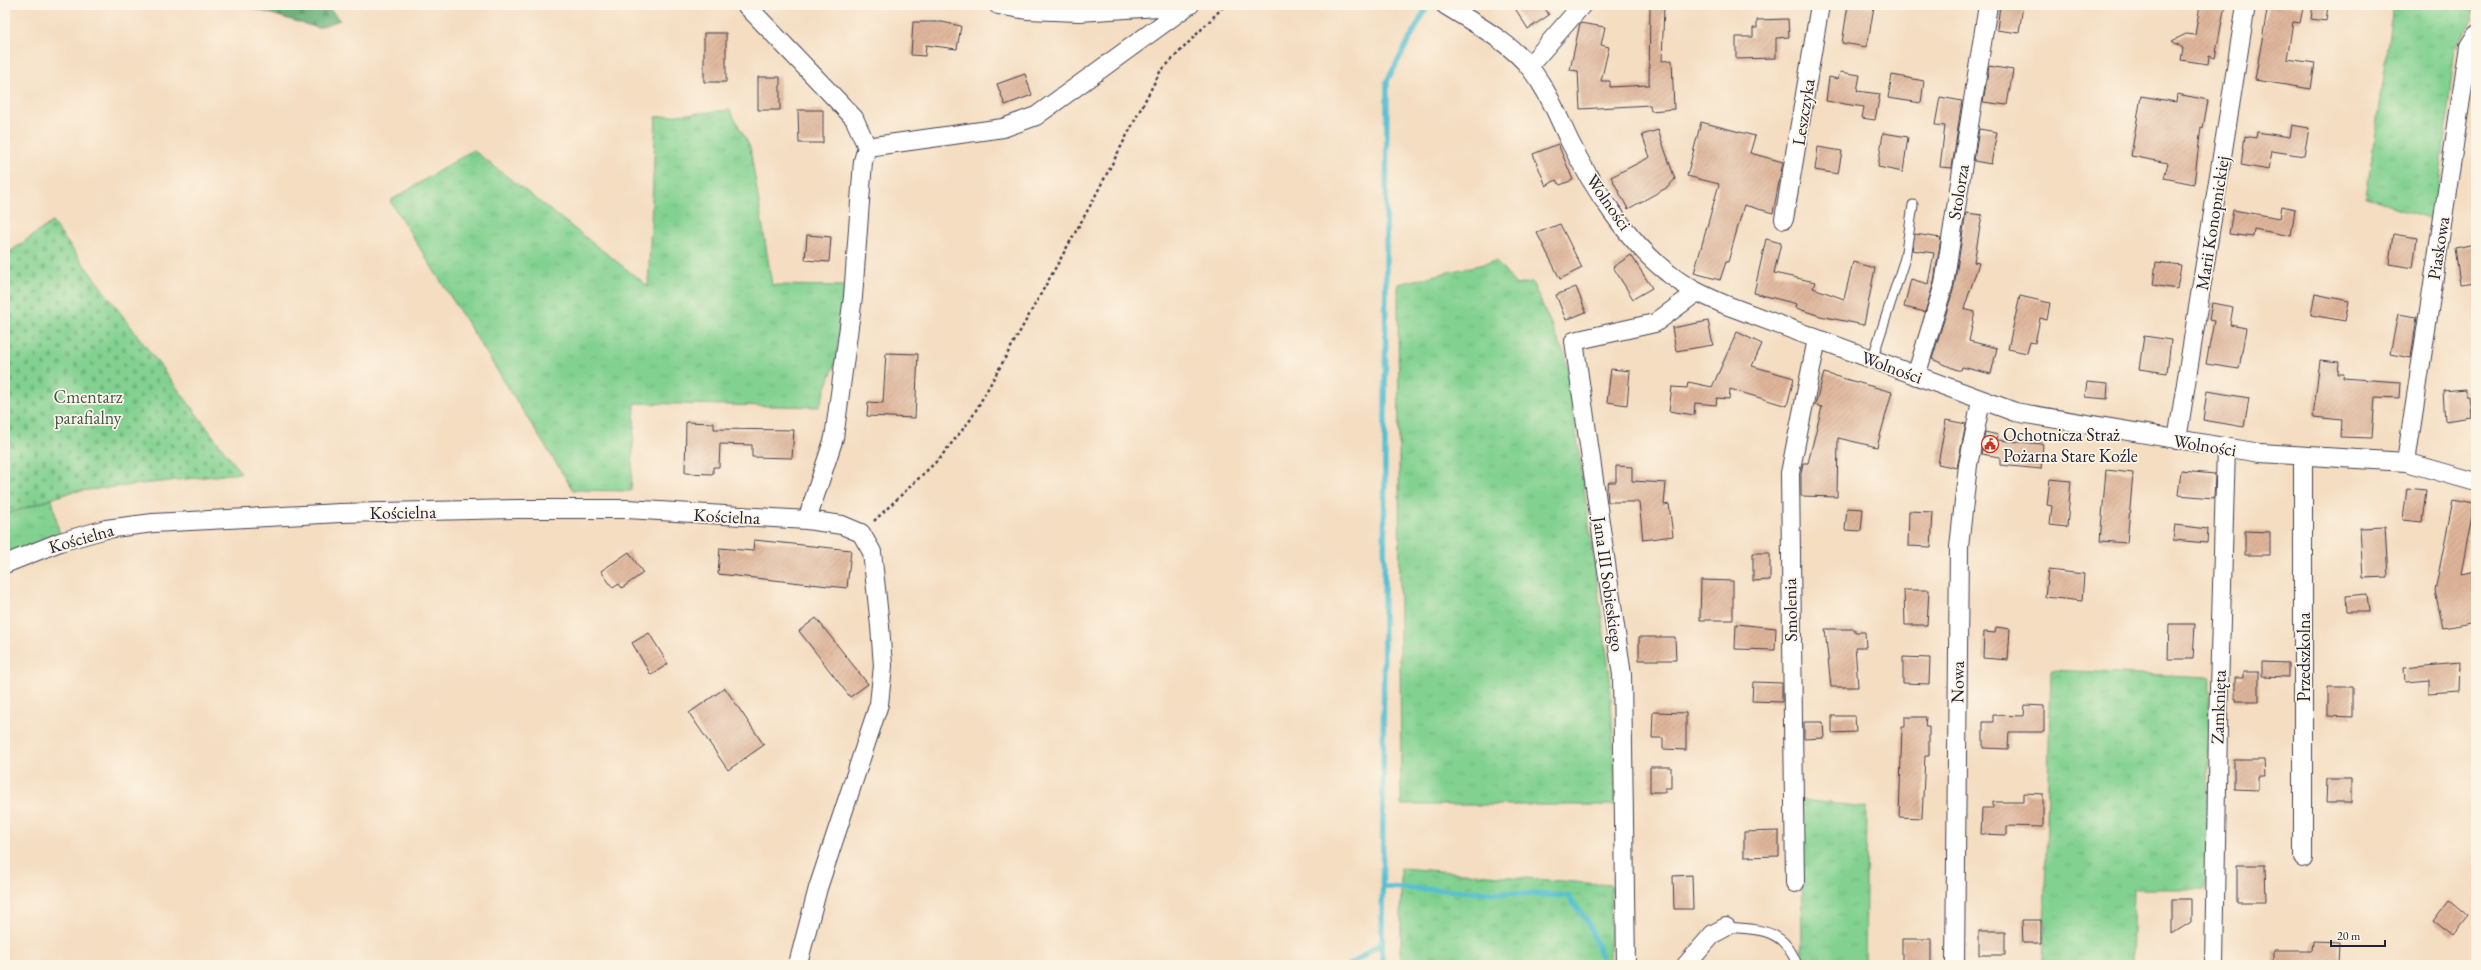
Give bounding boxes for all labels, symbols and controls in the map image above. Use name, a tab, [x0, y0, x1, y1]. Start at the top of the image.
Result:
street label: Leszczyka	[1786, 76, 1820, 147]
street label: Marii Konopnickiej	[2190, 154, 2234, 292]
street label: Stolorza	[1942, 162, 1974, 221]
street label: Wolności	[1581, 169, 1637, 235]
street label: Piaskowa	[2422, 214, 2454, 281]
street label: Wolności	[1858, 345, 1926, 389]
park label: Cmentarz parafialny	[54, 385, 123, 429]
place label: Ochotnicza Straż Pożarna Stare Koźle	[2003, 423, 2138, 467]
street label: Wolności	[2172, 429, 2239, 461]
public building icon: Ochotnicza Straż Pożarna Stare Koźle	[1980, 434, 2000, 454]
street label: Kościelna	[369, 500, 437, 524]
street label: Kościelna	[693, 503, 762, 529]
street label: Jana III Sobieskiego	[1588, 513, 1630, 653]
street label: Kościelna	[46, 518, 117, 558]
street label: Smolenia	[1778, 577, 1802, 642]
street label: Przedszkolna	[2292, 612, 2315, 702]
street label: Nowa	[1945, 660, 1969, 703]
street label: Zamknięta	[2205, 669, 2231, 744]
scale bar	[2331, 922, 2385, 948]
text: 20 m	[2337, 928, 2361, 944]

